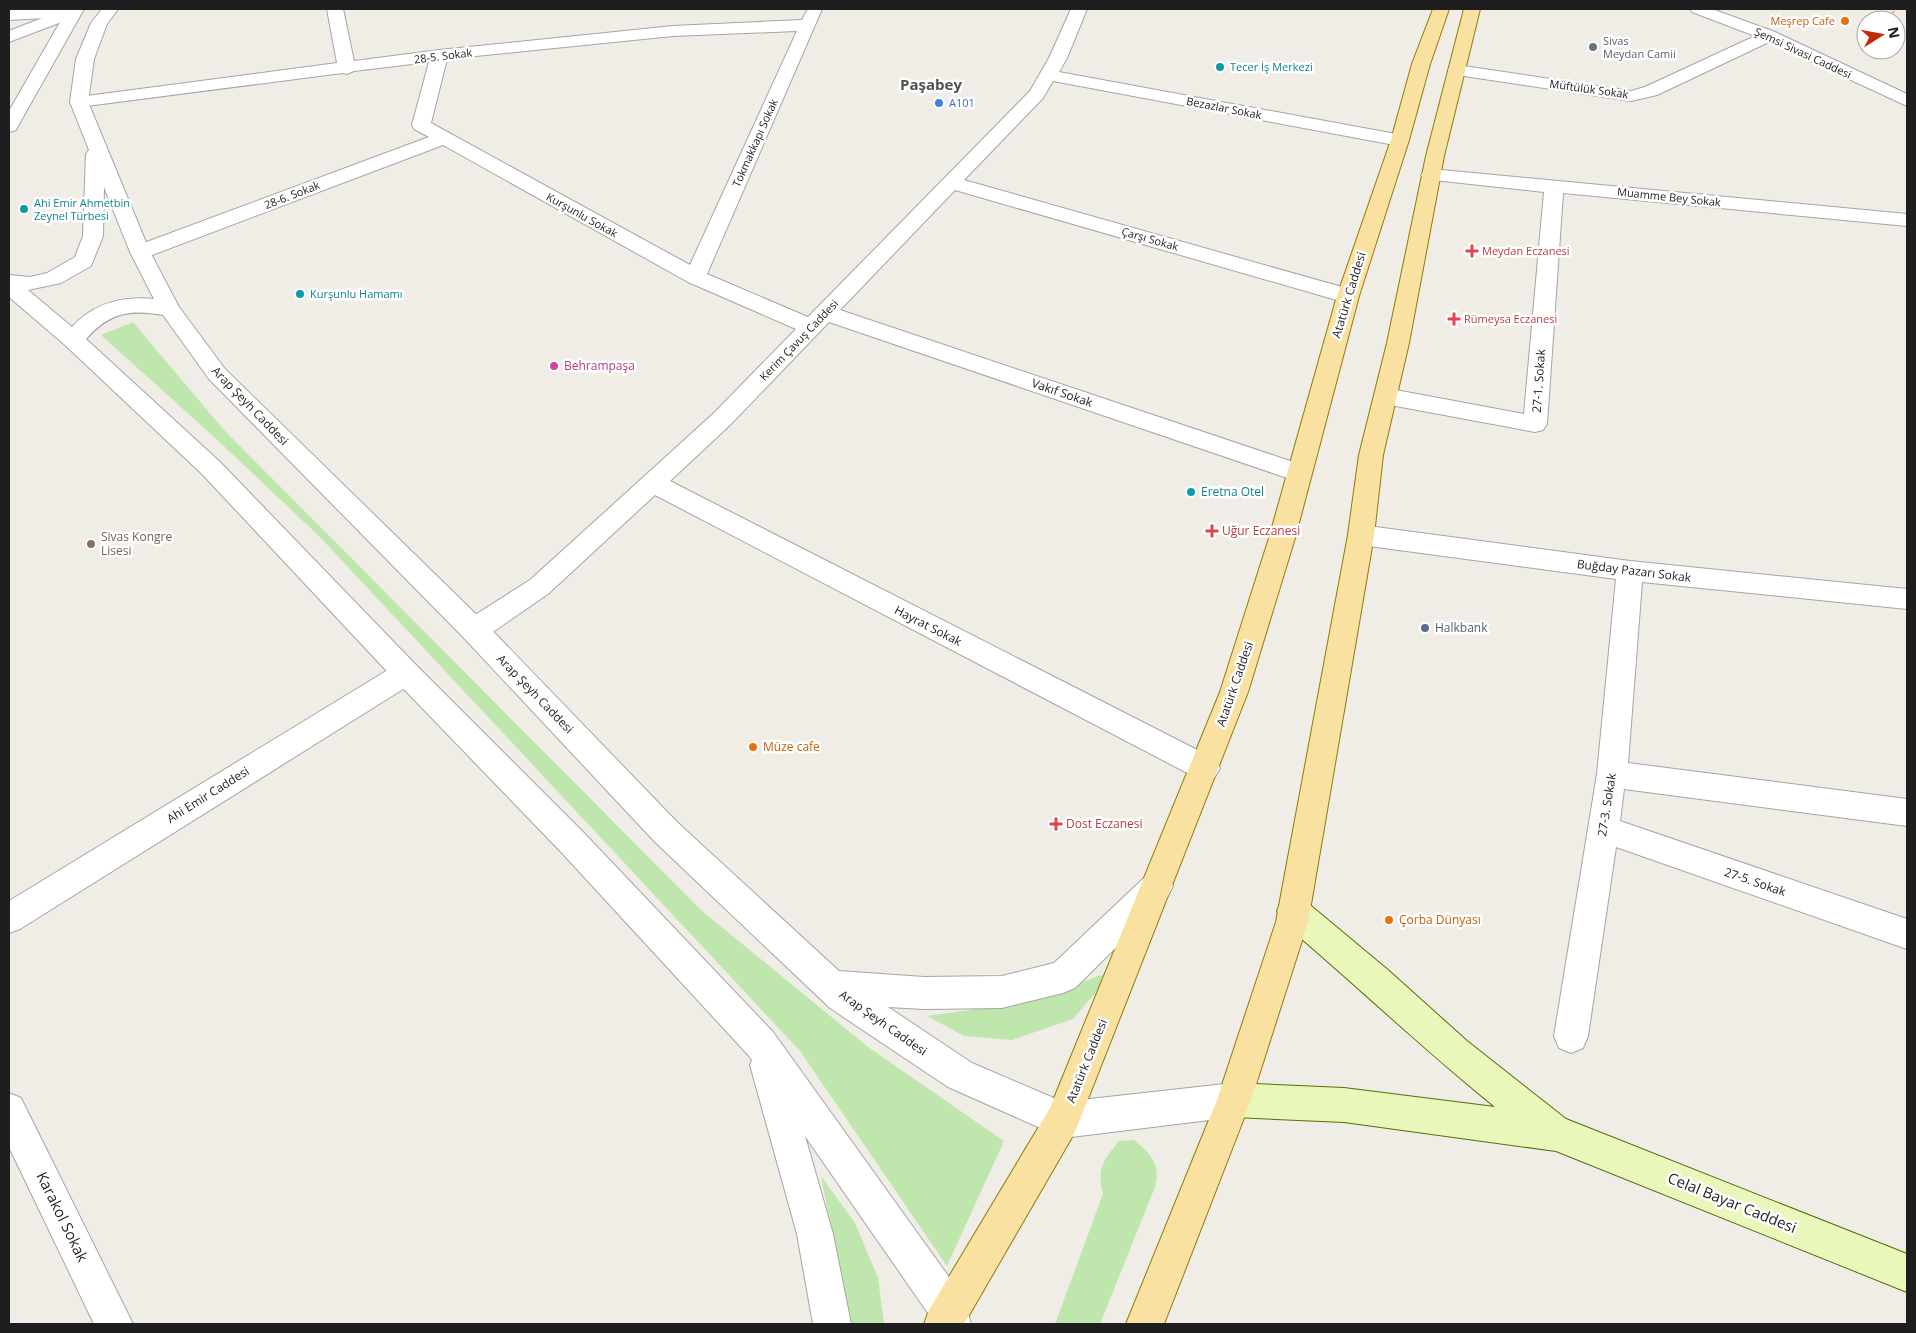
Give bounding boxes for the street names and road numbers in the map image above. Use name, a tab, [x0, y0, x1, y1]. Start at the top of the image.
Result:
street label: Şemsi Sivasi Caddesi	[1752, 24, 1854, 82]
street label: 28-5. Sokak	[413, 44, 473, 67]
street label: Müftülük Sokak	[1549, 76, 1630, 101]
street label: Bezazlar Sokak	[1185, 93, 1263, 122]
street label: Tokmakkapı Sokak	[728, 96, 781, 189]
street label: 28-6. Sokak	[262, 177, 322, 212]
street label: Muamme Bey Sokak	[1616, 184, 1722, 209]
street label: Kurşunlu Sokak	[544, 189, 621, 240]
street label: Çarşı Sokak	[1120, 223, 1181, 254]
street label: Atatürk Caddesi	[1327, 250, 1370, 340]
street label: Kerim Çavuş Caddesi	[756, 296, 841, 383]
street label: 27-1. Sokak	[1528, 348, 1549, 413]
street label: Arap Şeyh Caddesi	[208, 362, 293, 449]
street label: Vakıf Sokak	[1029, 374, 1096, 411]
street label: Buğday Pazarı Sokak	[1576, 555, 1693, 586]
street label: Hayrat Sokak	[892, 601, 965, 650]
street label: Atatürk Caddesi	[1212, 639, 1257, 729]
street label: Arap Şeyh Caddesi	[493, 650, 578, 737]
street label: Ahi Emir Caddesi	[163, 762, 252, 827]
street label: 27-3. Sokak	[1593, 771, 1620, 838]
street label: 27-5. Sokak	[1722, 863, 1789, 900]
street label: Arap Şeyh Caddesi	[836, 986, 931, 1059]
street label: Atatürk Caddesi	[1062, 1016, 1111, 1105]
street label: Celal Bayar Caddesi	[1665, 1167, 1800, 1237]
street label: Karakol Sokak	[32, 1168, 93, 1265]

